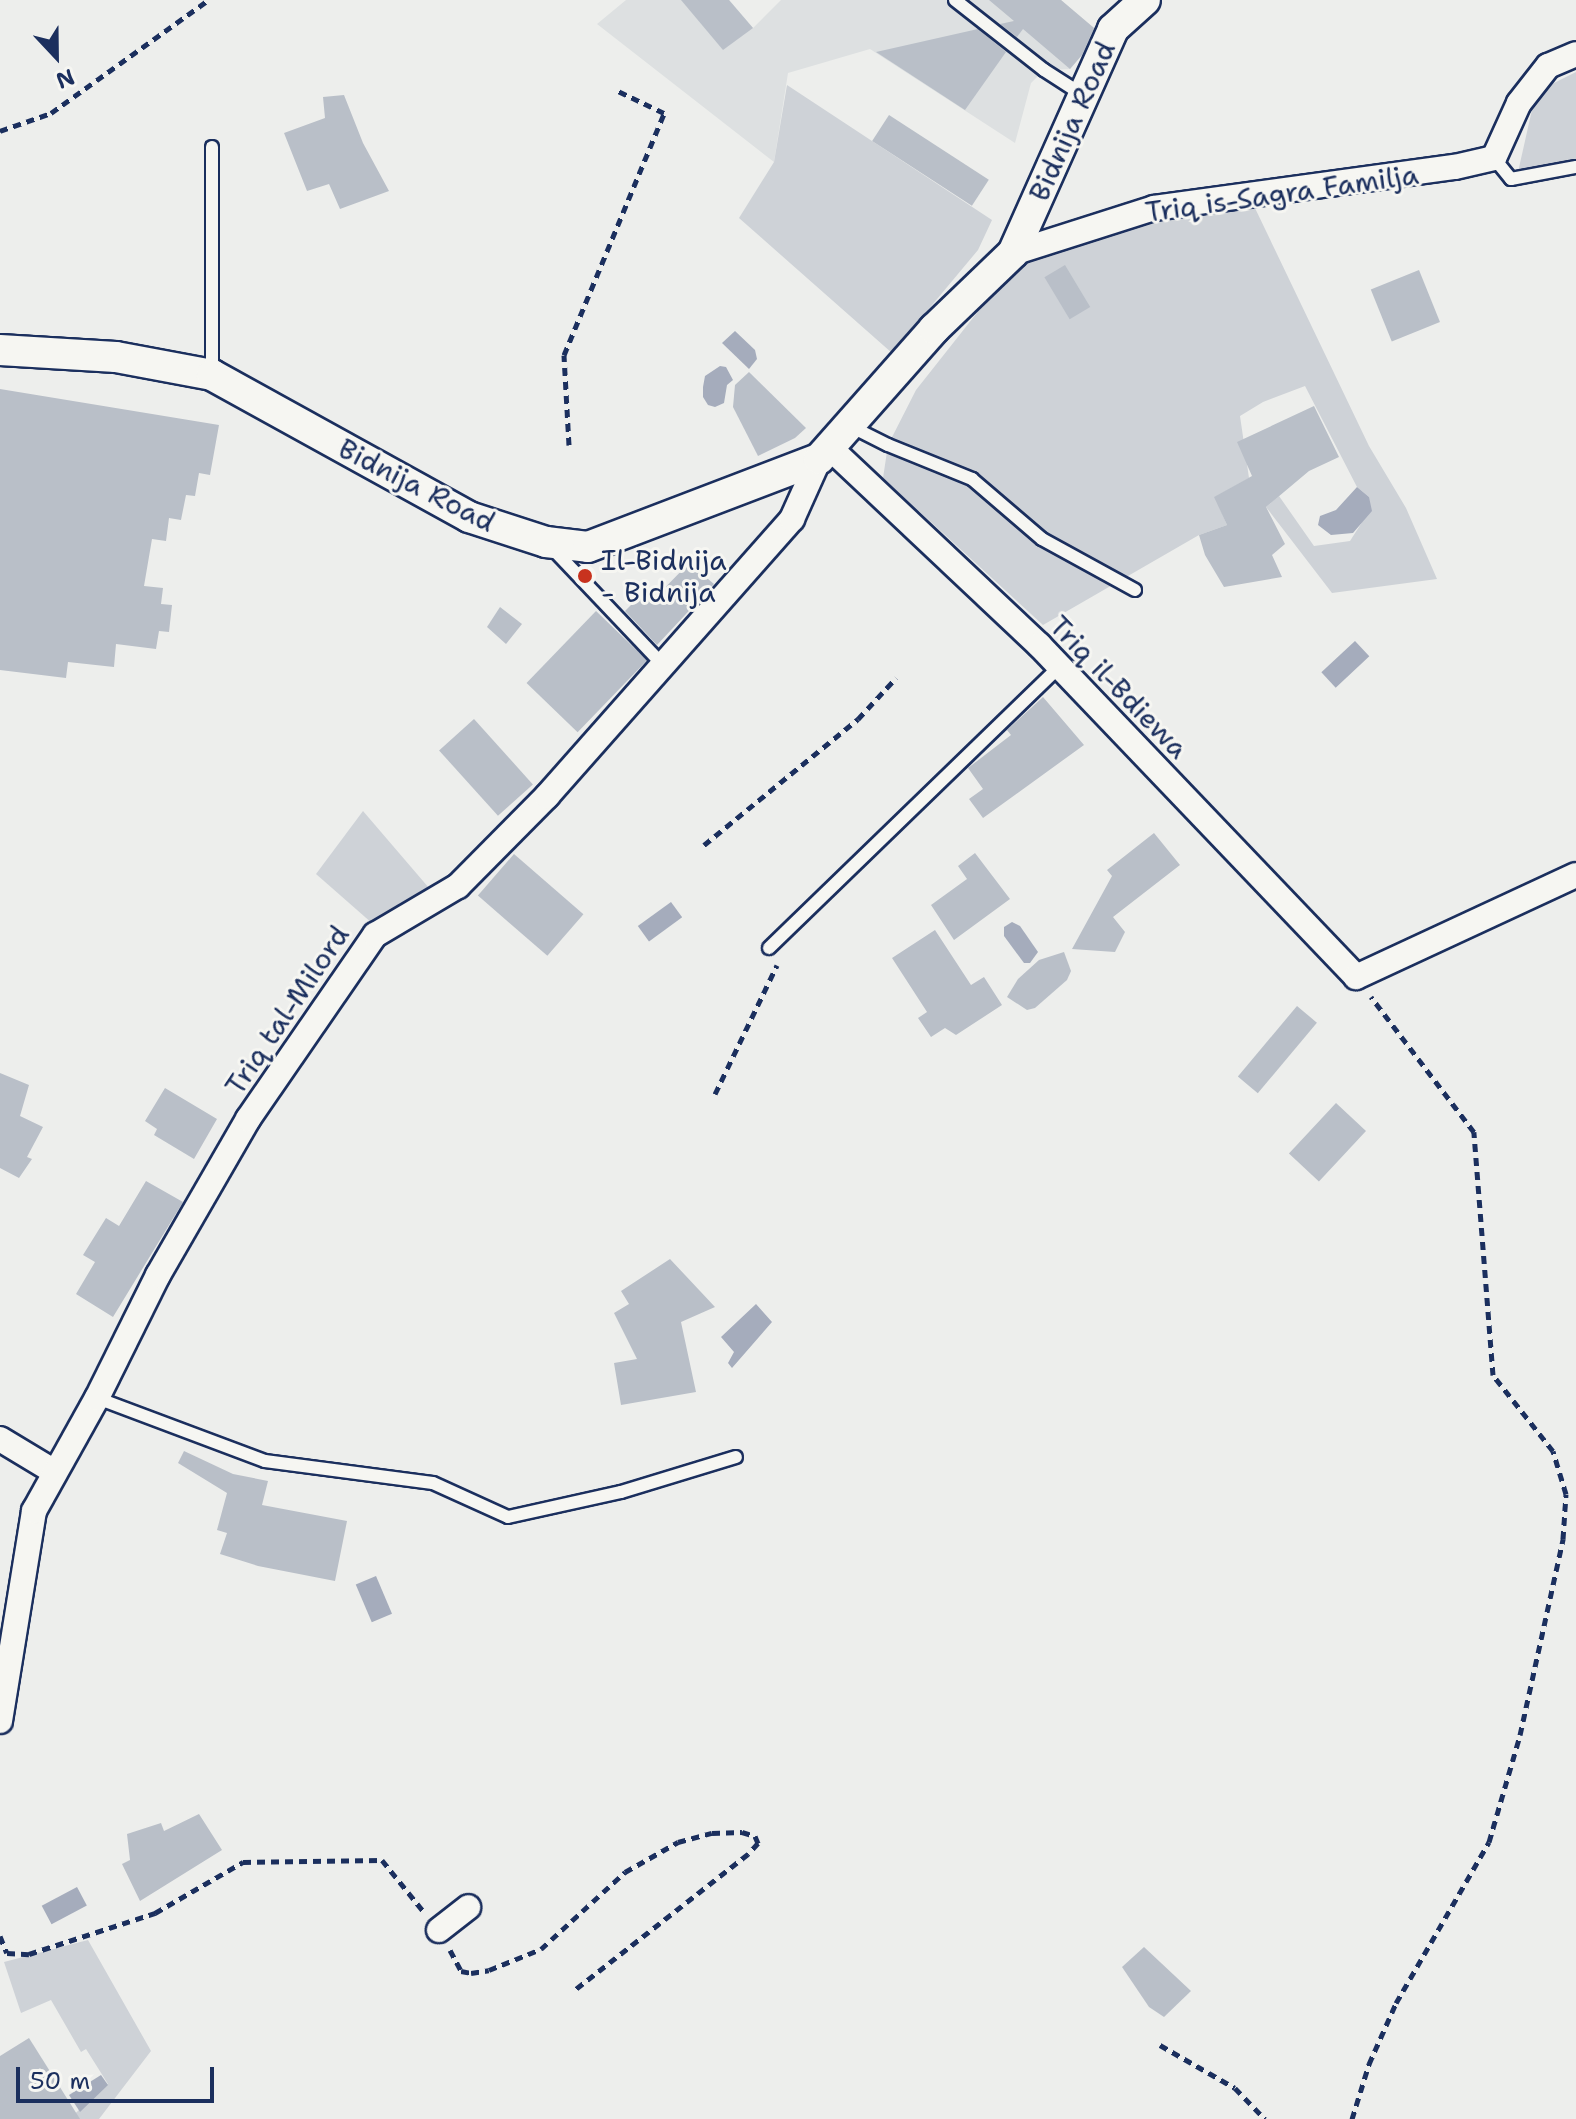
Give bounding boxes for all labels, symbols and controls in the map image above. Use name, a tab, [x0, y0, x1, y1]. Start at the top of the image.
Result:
north arrow	[16, 16, 96, 96]
street label: Bidnija Road	[1022, 36, 1122, 206]
text: N	[52, 62, 79, 95]
street label: Triq is-Sagra Familja	[1143, 157, 1421, 229]
street label: Bidnija Road	[333, 431, 501, 539]
place label: Il-Bidnija - Bidnija	[601, 543, 727, 609]
marker: Il-Bidnija - Bidnija	[576, 567, 594, 585]
street label: Triq il-Bdiewa	[1043, 609, 1195, 765]
street label: Triq tal-Milord	[218, 919, 356, 1101]
scale bar	[20, 2051, 218, 2101]
text: 50 m	[30, 2065, 90, 2097]

